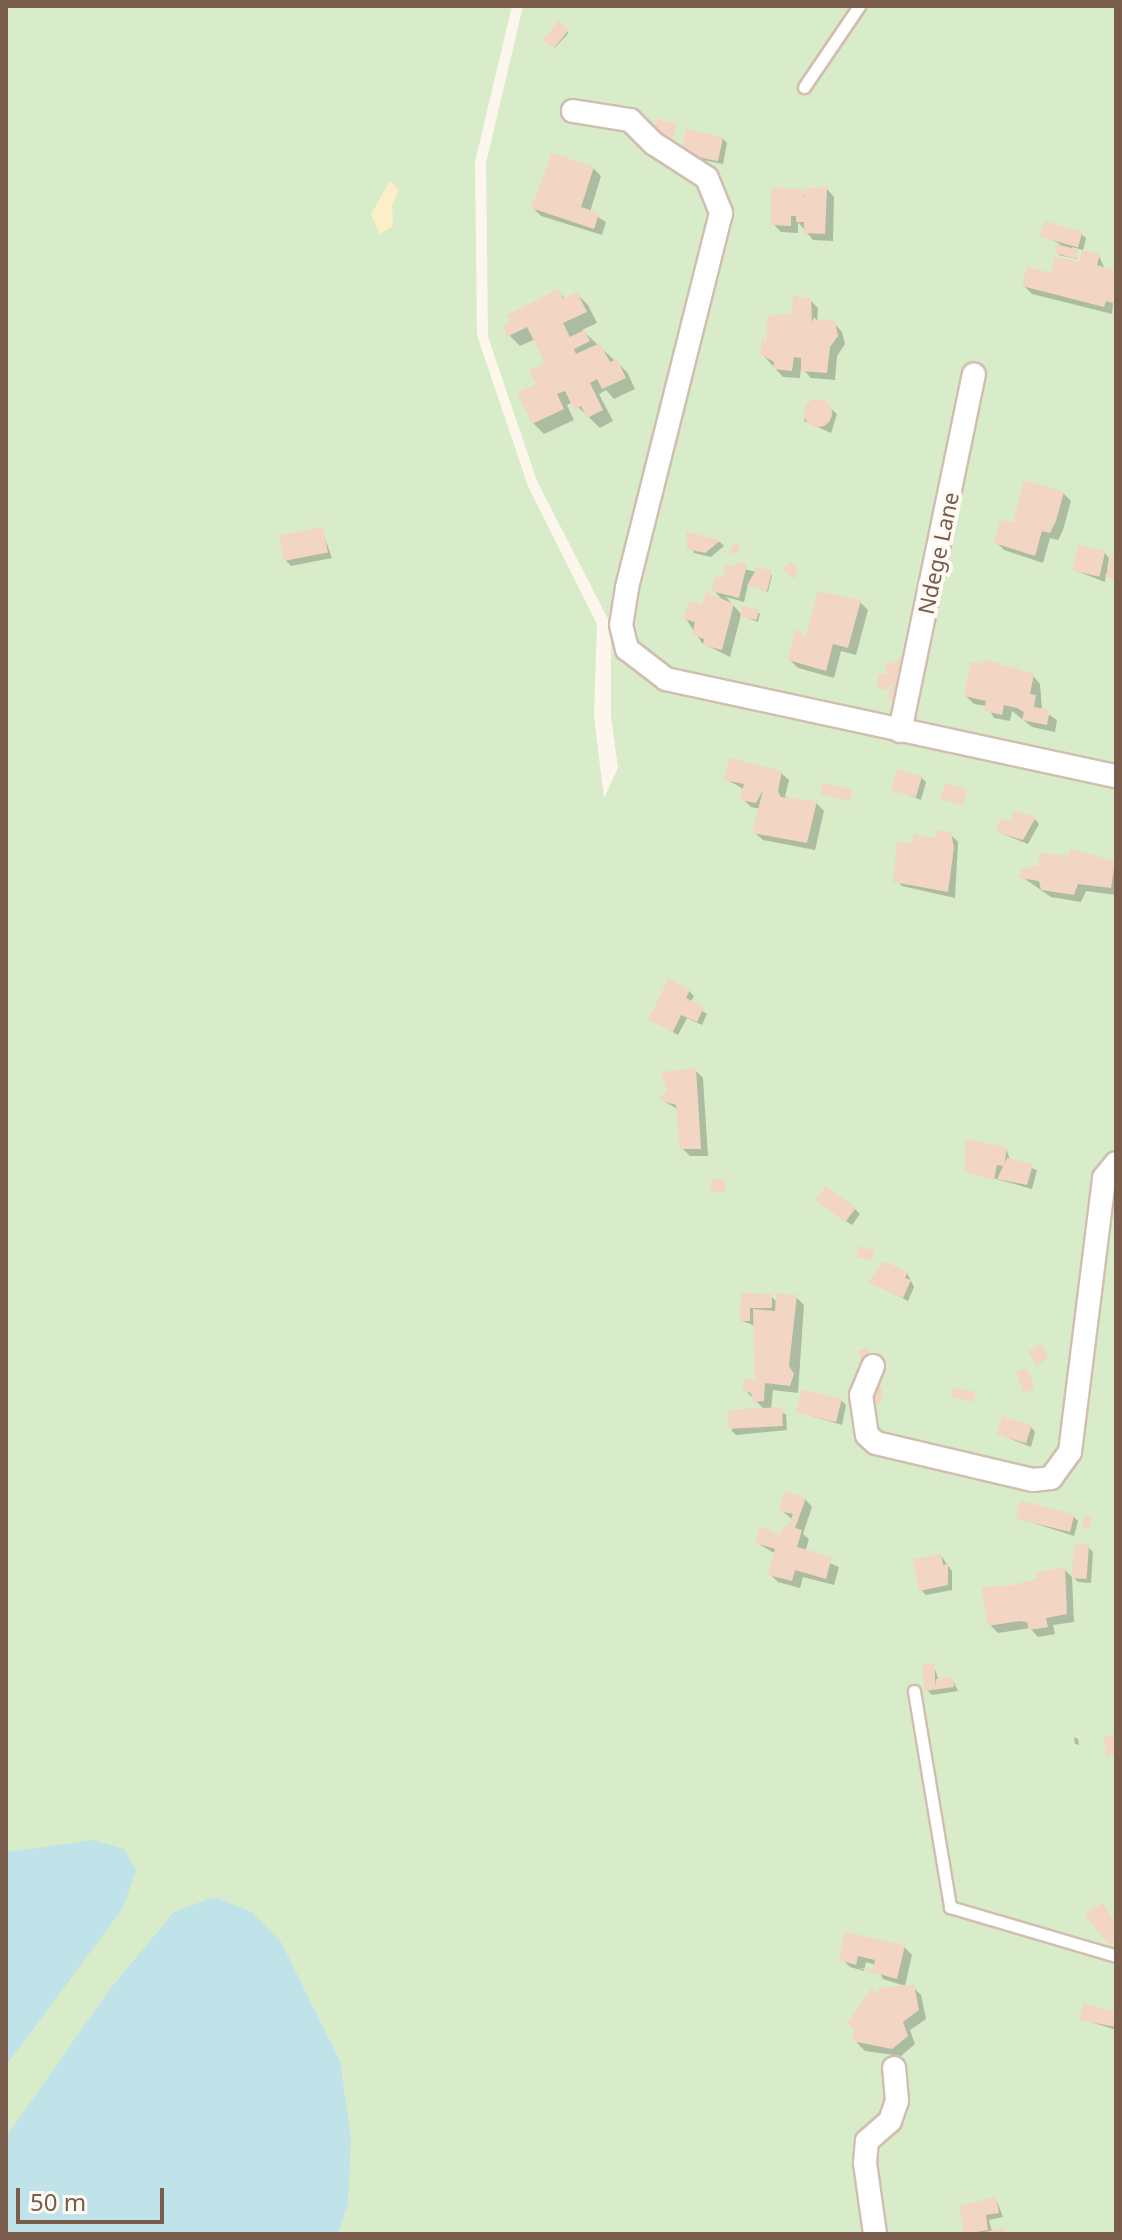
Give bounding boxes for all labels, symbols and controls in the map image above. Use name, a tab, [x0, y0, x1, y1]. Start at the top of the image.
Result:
street label: Ndege Lane	[912, 490, 964, 616]
scale bar	[20, 2172, 168, 2222]
text: 50 m	[30, 2185, 86, 2218]

